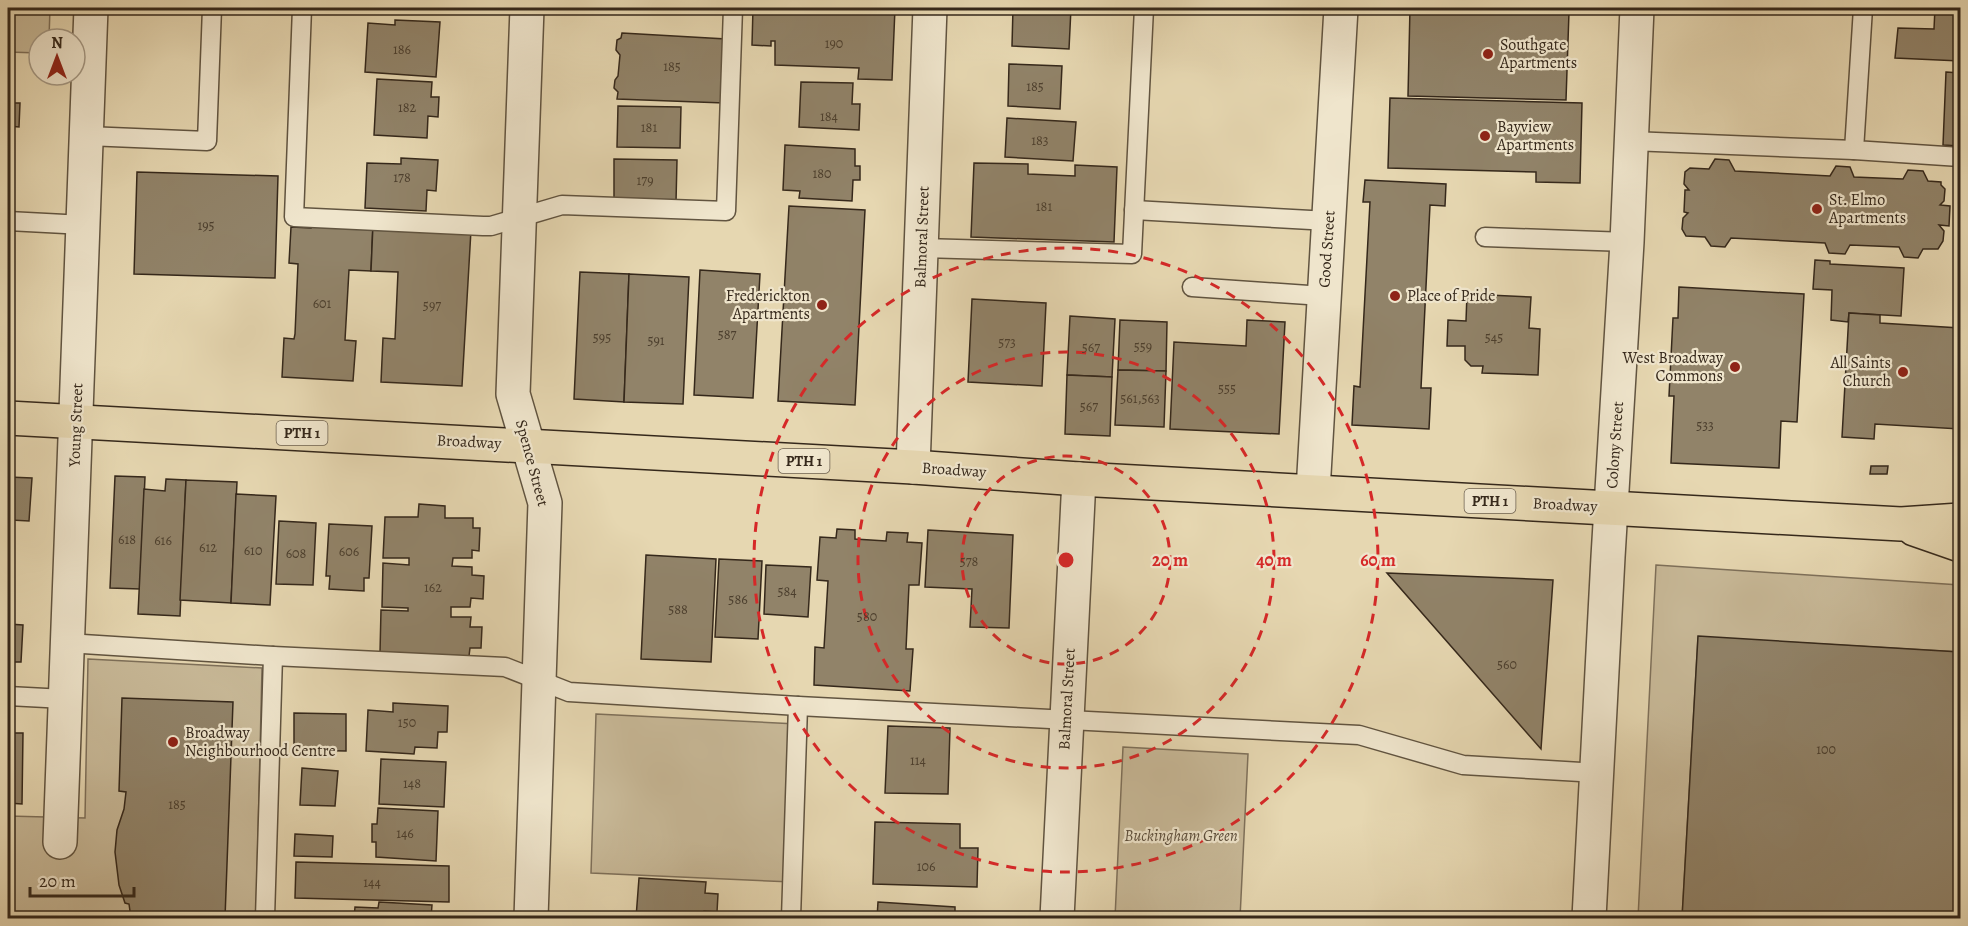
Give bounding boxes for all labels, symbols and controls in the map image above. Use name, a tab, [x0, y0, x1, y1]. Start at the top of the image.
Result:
north arrow	[27, 27, 87, 87]
text: N	[51, 32, 63, 54]
house number: 190	[825, 34, 843, 53]
place label: Southgate Apartments	[1499, 34, 1577, 74]
house number: 186	[393, 40, 411, 59]
marker: Southgate Apartments	[1481, 47, 1495, 61]
house number: 185	[663, 57, 681, 76]
house number: 185	[1026, 77, 1044, 96]
house number: 182	[398, 98, 416, 117]
house number: 184	[820, 107, 838, 126]
place label: Bayview Apartments	[1496, 116, 1574, 156]
house number: 181	[641, 118, 657, 137]
marker: Bayview Apartments	[1478, 129, 1492, 143]
house number: 183	[1031, 131, 1049, 150]
house number: 180	[812, 164, 832, 183]
house number: 178	[393, 168, 411, 187]
house number: 179	[636, 171, 654, 190]
street label: Balmoral Street	[909, 186, 935, 288]
place label: St. Elmo Apartments	[1828, 189, 1906, 229]
house number: 181	[1036, 197, 1052, 216]
marker: St. Elmo Apartments	[1810, 202, 1824, 216]
street label: Good Street	[1313, 210, 1341, 288]
house number: 195	[197, 216, 215, 235]
place label: Frederickton Apartments	[726, 285, 810, 325]
place label: Place of Pride	[1407, 285, 1496, 307]
marker: Place of Pride	[1388, 289, 1402, 303]
house number: 601	[313, 294, 332, 313]
house number: 597	[423, 296, 441, 315]
marker: Frederickton Apartments	[815, 298, 829, 312]
house number: 587	[718, 325, 736, 344]
house number: 595	[593, 328, 611, 347]
house number: 545	[1485, 328, 1503, 347]
house number: 591	[647, 331, 665, 350]
house number: 573	[998, 333, 1016, 352]
house number: 559	[1134, 337, 1152, 356]
house number: 567	[1082, 338, 1100, 357]
place label: West Broadway Commons	[1622, 347, 1724, 387]
place label: All Saints Church	[1829, 352, 1891, 392]
marker: West Broadway Commons	[1728, 360, 1742, 374]
marker: All Saints Church	[1896, 365, 1910, 379]
house number: 555	[1218, 379, 1236, 398]
street label: Young Street	[64, 383, 88, 468]
house number: 561,563	[1120, 389, 1160, 408]
house number: 567	[1080, 397, 1098, 416]
street label: Colony Street	[1601, 401, 1629, 489]
house number: 533	[1696, 416, 1714, 435]
street label: Spence Street	[510, 417, 554, 509]
road number: PTH 1	[276, 421, 328, 445]
street label: Broadway	[436, 429, 503, 455]
road number: PTH 1	[778, 449, 830, 473]
street label: Broadway	[921, 457, 988, 483]
road number: PTH 1	[1464, 489, 1516, 513]
street label: Broadway	[1532, 492, 1599, 518]
house number: 618	[118, 530, 136, 549]
house number: 616	[154, 531, 172, 550]
house number: 612	[199, 538, 217, 557]
house number: 610	[244, 541, 262, 560]
house number: 606	[339, 542, 359, 561]
house number: 608	[286, 544, 307, 563]
text: 20 m	[1152, 548, 1188, 572]
text: 40 m	[1256, 548, 1292, 572]
text: 60 m	[1360, 548, 1396, 572]
centre of rings	[1056, 550, 1076, 570]
house number: 578	[960, 552, 979, 571]
house number: 162	[424, 578, 442, 597]
house number: 584	[777, 582, 797, 601]
house number: 586	[728, 590, 748, 609]
house number: 588	[668, 600, 688, 619]
house number: 580	[857, 607, 877, 626]
street label: Balmoral Street	[1053, 647, 1081, 751]
house number: 560	[1497, 655, 1517, 674]
house number: 150	[398, 713, 416, 732]
place label: Broadway Neighbourhood Centre	[185, 722, 336, 762]
marker: Broadway Neighbourhood Centre	[166, 735, 180, 749]
house number: 100	[1816, 740, 1836, 759]
house number: 114	[910, 751, 926, 770]
house number: 148	[403, 774, 421, 793]
house number: 185	[168, 795, 186, 814]
house number: 146	[396, 824, 414, 843]
park label: Buckingham Green	[1124, 825, 1238, 847]
house number: 106	[917, 857, 935, 876]
scale bar	[30, 860, 134, 898]
text: 20 m	[39, 869, 76, 893]
house number: 144	[363, 873, 381, 892]

